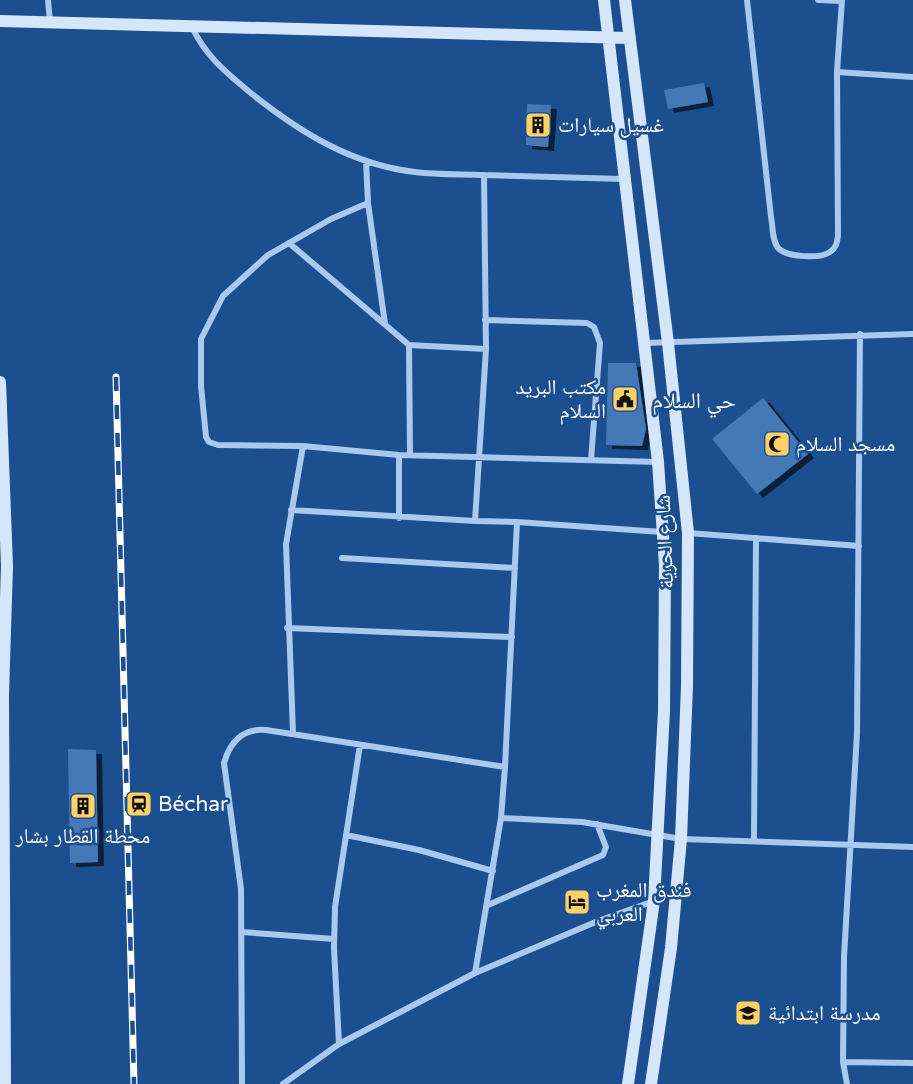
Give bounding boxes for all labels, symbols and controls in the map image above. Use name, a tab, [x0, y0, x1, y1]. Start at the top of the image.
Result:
building icon: غسيل سيارات	[523, 110, 553, 140]
place label: غسيل سيارات	[558, 113, 664, 138]
place label: مكتب البريد السلام	[515, 375, 606, 425]
public building icon: مكتب البريد السلام	[610, 384, 640, 414]
district label: حي السلام	[652, 388, 736, 418]
mosque icon: مسجد السلام	[762, 429, 792, 459]
place label: مسجد السلام	[796, 432, 895, 458]
street label: شارع الحرية	[651, 495, 679, 589]
station icon: Béchar	[124, 789, 154, 819]
building icon: محطة القطار بشار	[68, 791, 98, 821]
place label: Béchar	[158, 792, 228, 817]
place label: محطة القطار بشار	[15, 824, 150, 849]
place label: فندق المغرب العربي	[596, 878, 691, 930]
hotel icon: فندق المغرب العربي	[562, 887, 592, 917]
school or university icon: مدرسة ابتدائية	[733, 998, 763, 1028]
place label: مدرسة ابتدائية	[768, 1001, 881, 1026]

